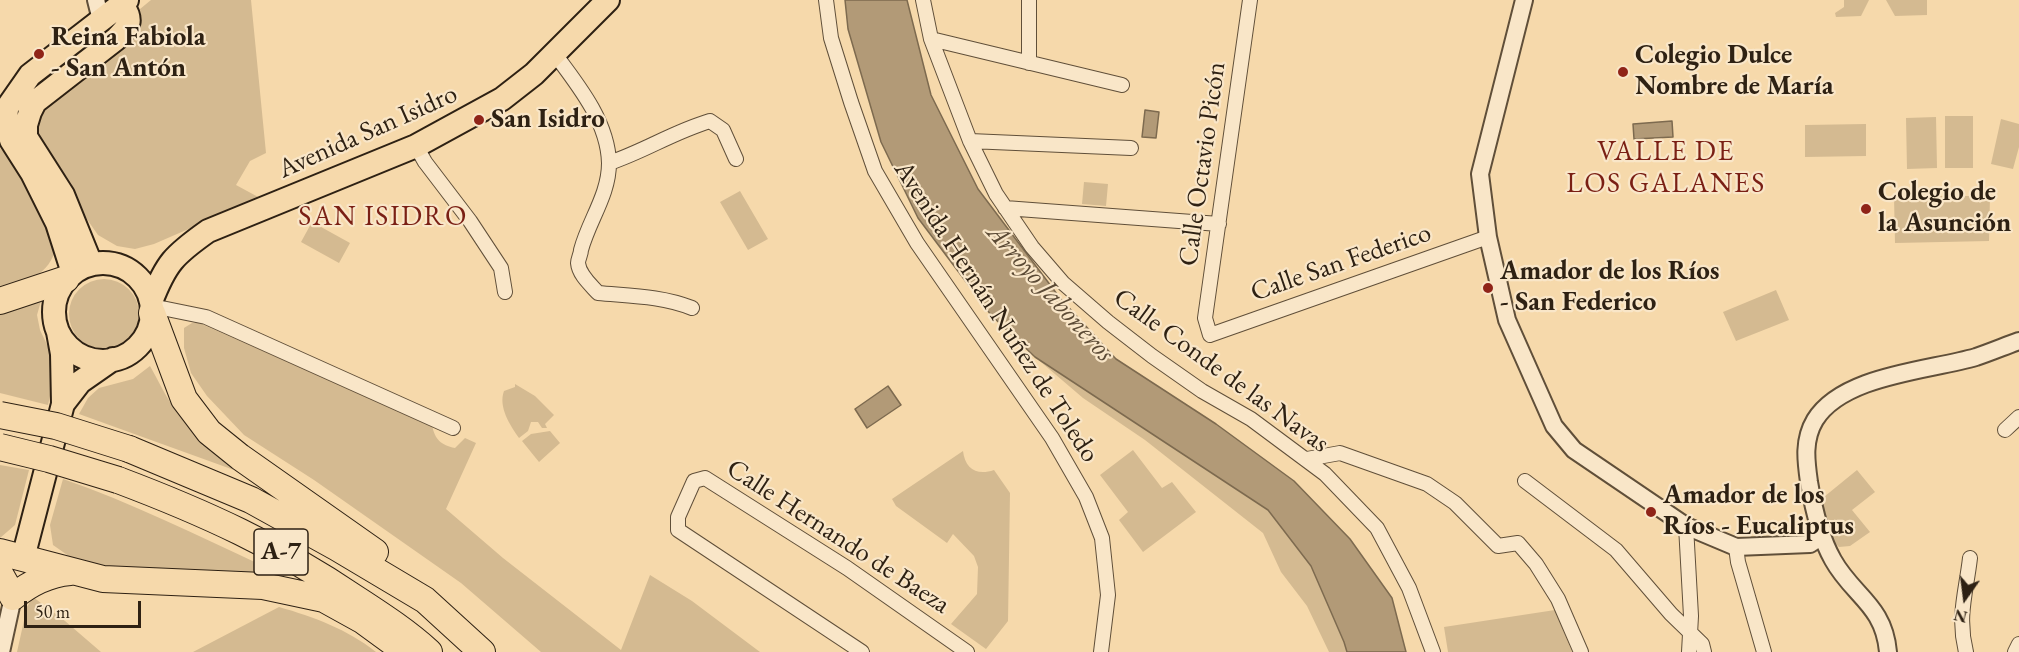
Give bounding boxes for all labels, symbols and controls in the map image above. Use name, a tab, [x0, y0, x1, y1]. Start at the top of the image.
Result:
place label: Reina Fabiola - San Antón	[51, 22, 206, 85]
place label: Colegio Dulce Nombre de María	[1635, 40, 1834, 103]
marker: Reina Fabiola - San Antón	[32, 47, 46, 61]
street label: Calle Octavio Picón	[1173, 60, 1233, 268]
marker: Colegio Dulce Nombre de María	[1616, 65, 1630, 79]
street label: Avenida San Isidro	[273, 78, 463, 186]
place label: San Isidro	[491, 104, 605, 136]
marker: San Isidro	[472, 113, 486, 127]
district label: VALLE DE LOS GALANES	[1566, 135, 1766, 201]
street label: Avenida Hernán Nuñez de Toledo	[886, 155, 1106, 469]
place label: Colegio de la Asunción	[1878, 177, 2011, 240]
district label: SAN ISIDRO	[298, 200, 468, 234]
marker: Colegio de la Asunción	[1859, 202, 1873, 216]
water label: Arroyo Jaboneros	[979, 217, 1121, 369]
street label: Calle San Federico	[1247, 217, 1435, 309]
place label: Amador de los Ríos - San Federico	[1500, 256, 1720, 319]
marker: Amador de los Ríos - San Federico	[1481, 281, 1495, 295]
street label: Calle Conde de las Navas	[1107, 282, 1335, 460]
street label: Calle Hernando de Baeza	[720, 453, 956, 621]
place label: Amador de los Ríos - Eucaliptus	[1663, 480, 1854, 543]
marker: Amador de los Ríos - Eucaliptus	[1644, 505, 1658, 519]
road number: A-7	[254, 529, 308, 575]
north arrow	[1935, 568, 1995, 628]
scale bar	[27, 589, 144, 627]
text: 50 m	[35, 600, 70, 623]
text: N	[1952, 604, 1969, 628]

